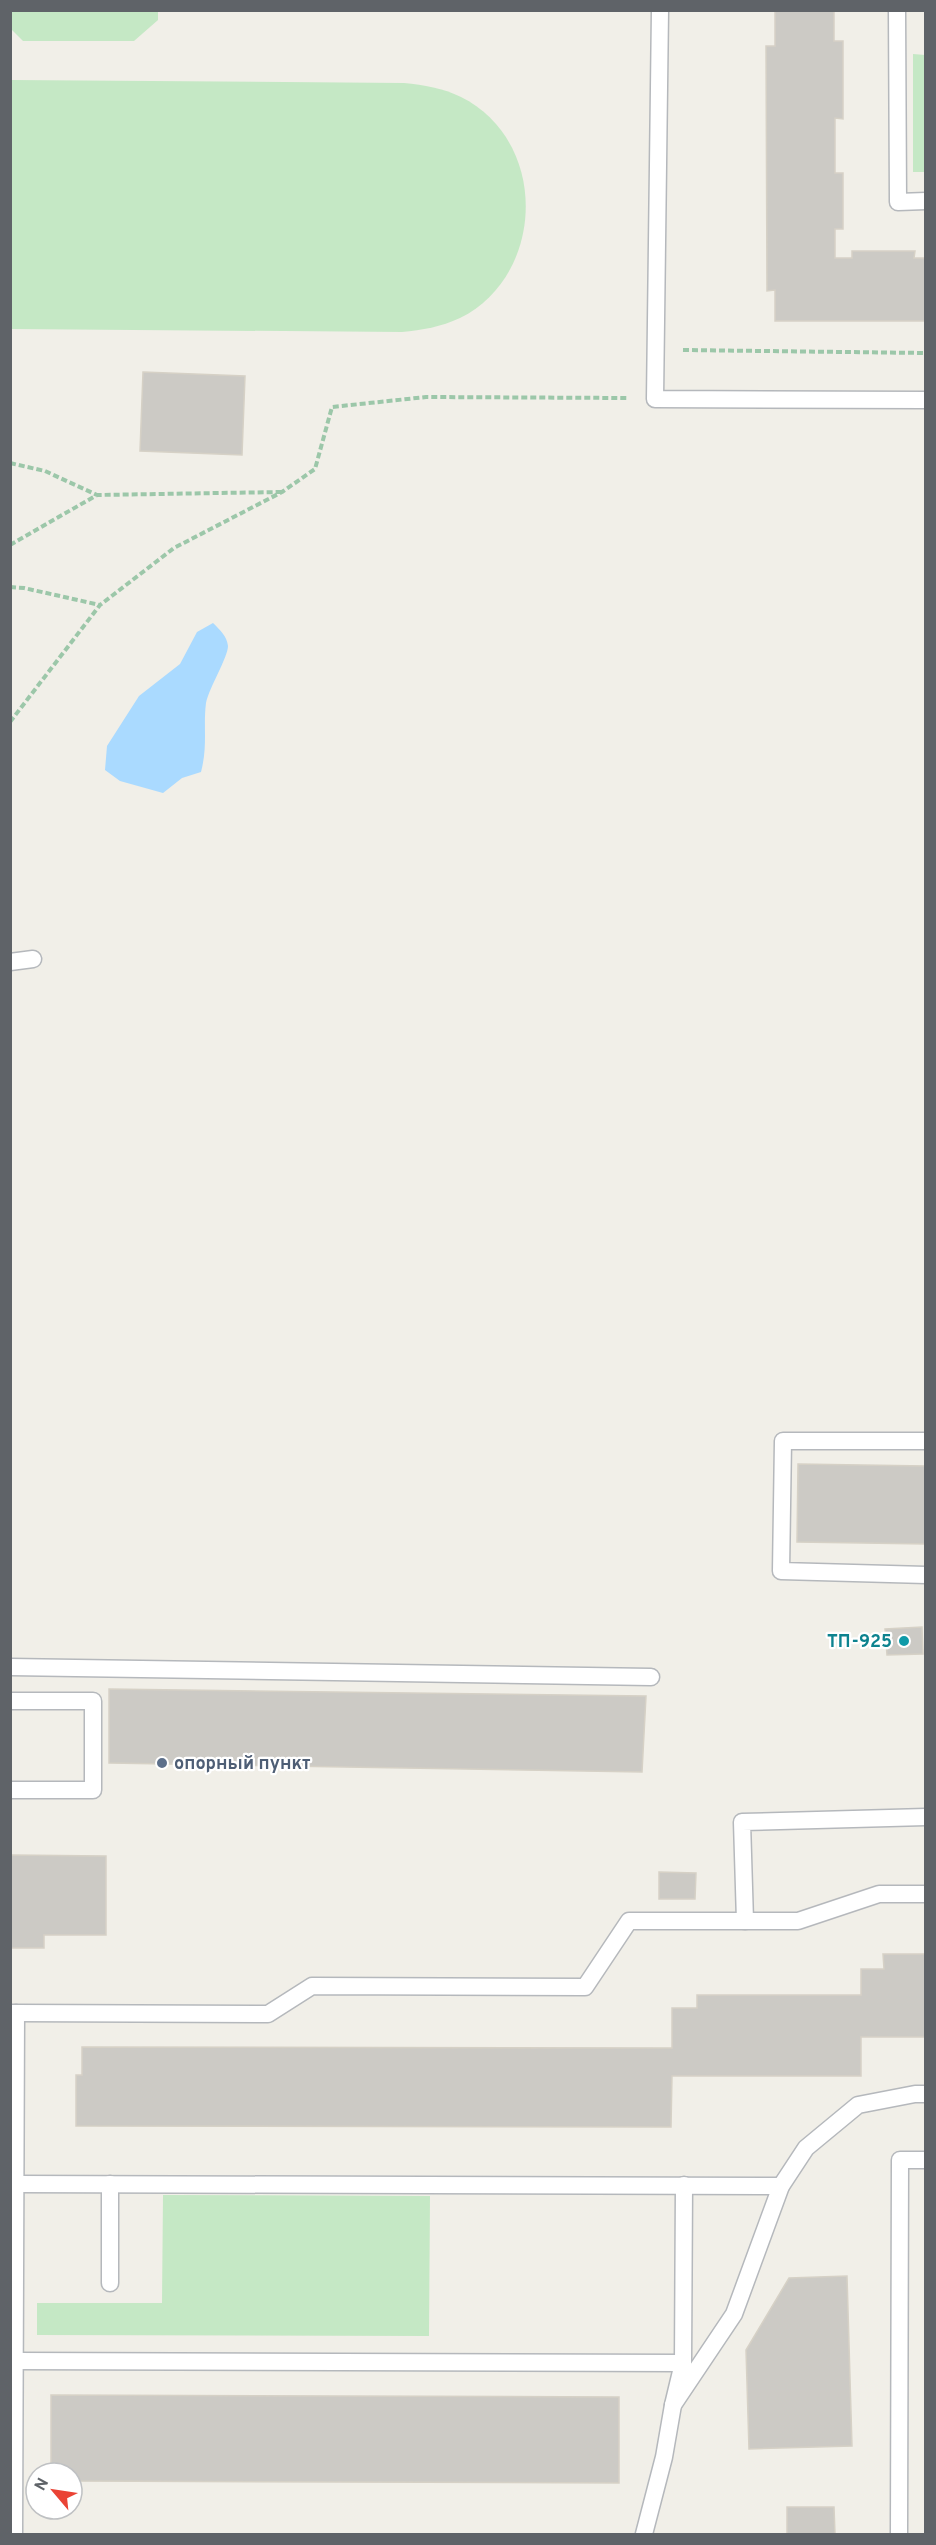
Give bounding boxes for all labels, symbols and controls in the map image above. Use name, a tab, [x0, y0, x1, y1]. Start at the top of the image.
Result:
place label: ТП-925	[827, 1631, 892, 1654]
marker: ТП-925	[897, 1634, 911, 1648]
place label: опорный пункт	[174, 1753, 311, 1776]
marker: опорный пункт	[155, 1756, 169, 1770]
north arrow	[24, 2461, 84, 2521]
text: N	[31, 2475, 54, 2495]

